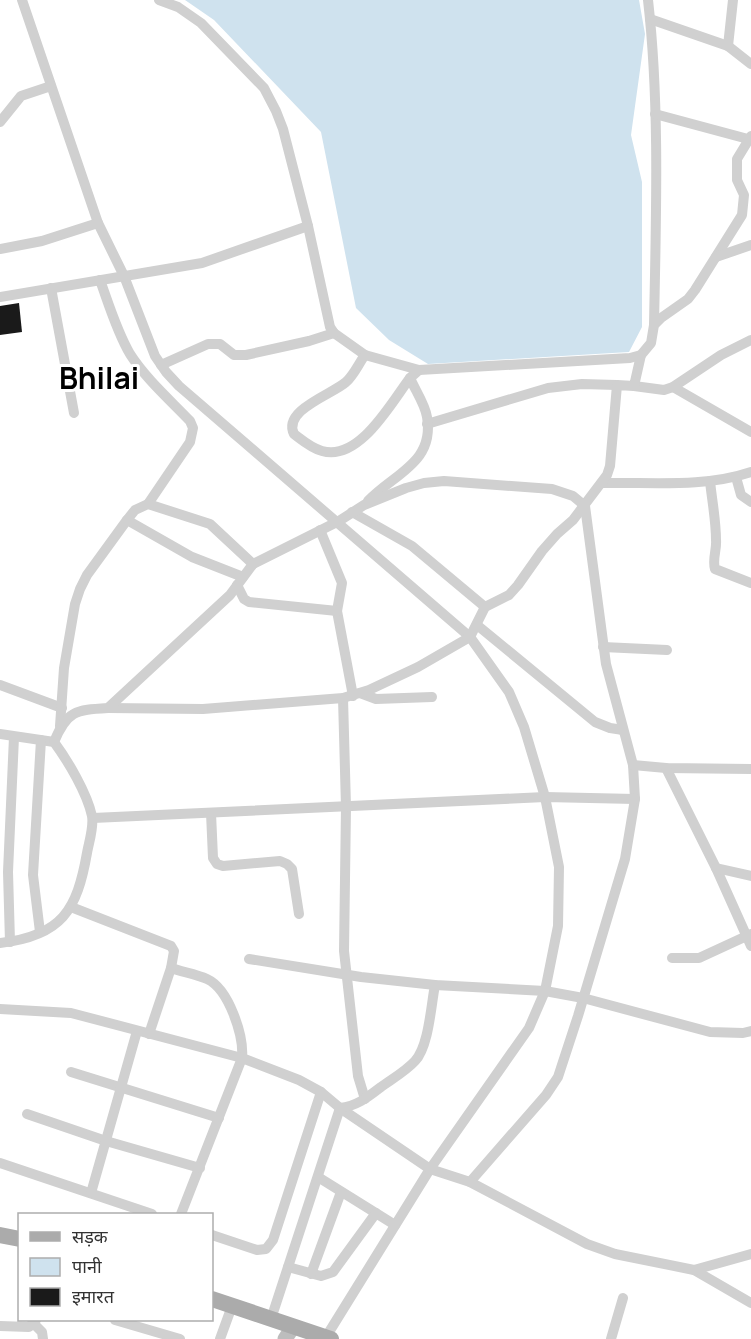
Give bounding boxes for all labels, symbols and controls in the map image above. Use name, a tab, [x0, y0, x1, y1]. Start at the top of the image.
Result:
district label: Bhilai	[59, 357, 139, 398]
legend	[18, 1213, 213, 1321]
text: सड़क	[72, 1224, 109, 1248]
text: पानी	[72, 1254, 102, 1278]
text: इमारत	[72, 1284, 115, 1308]

